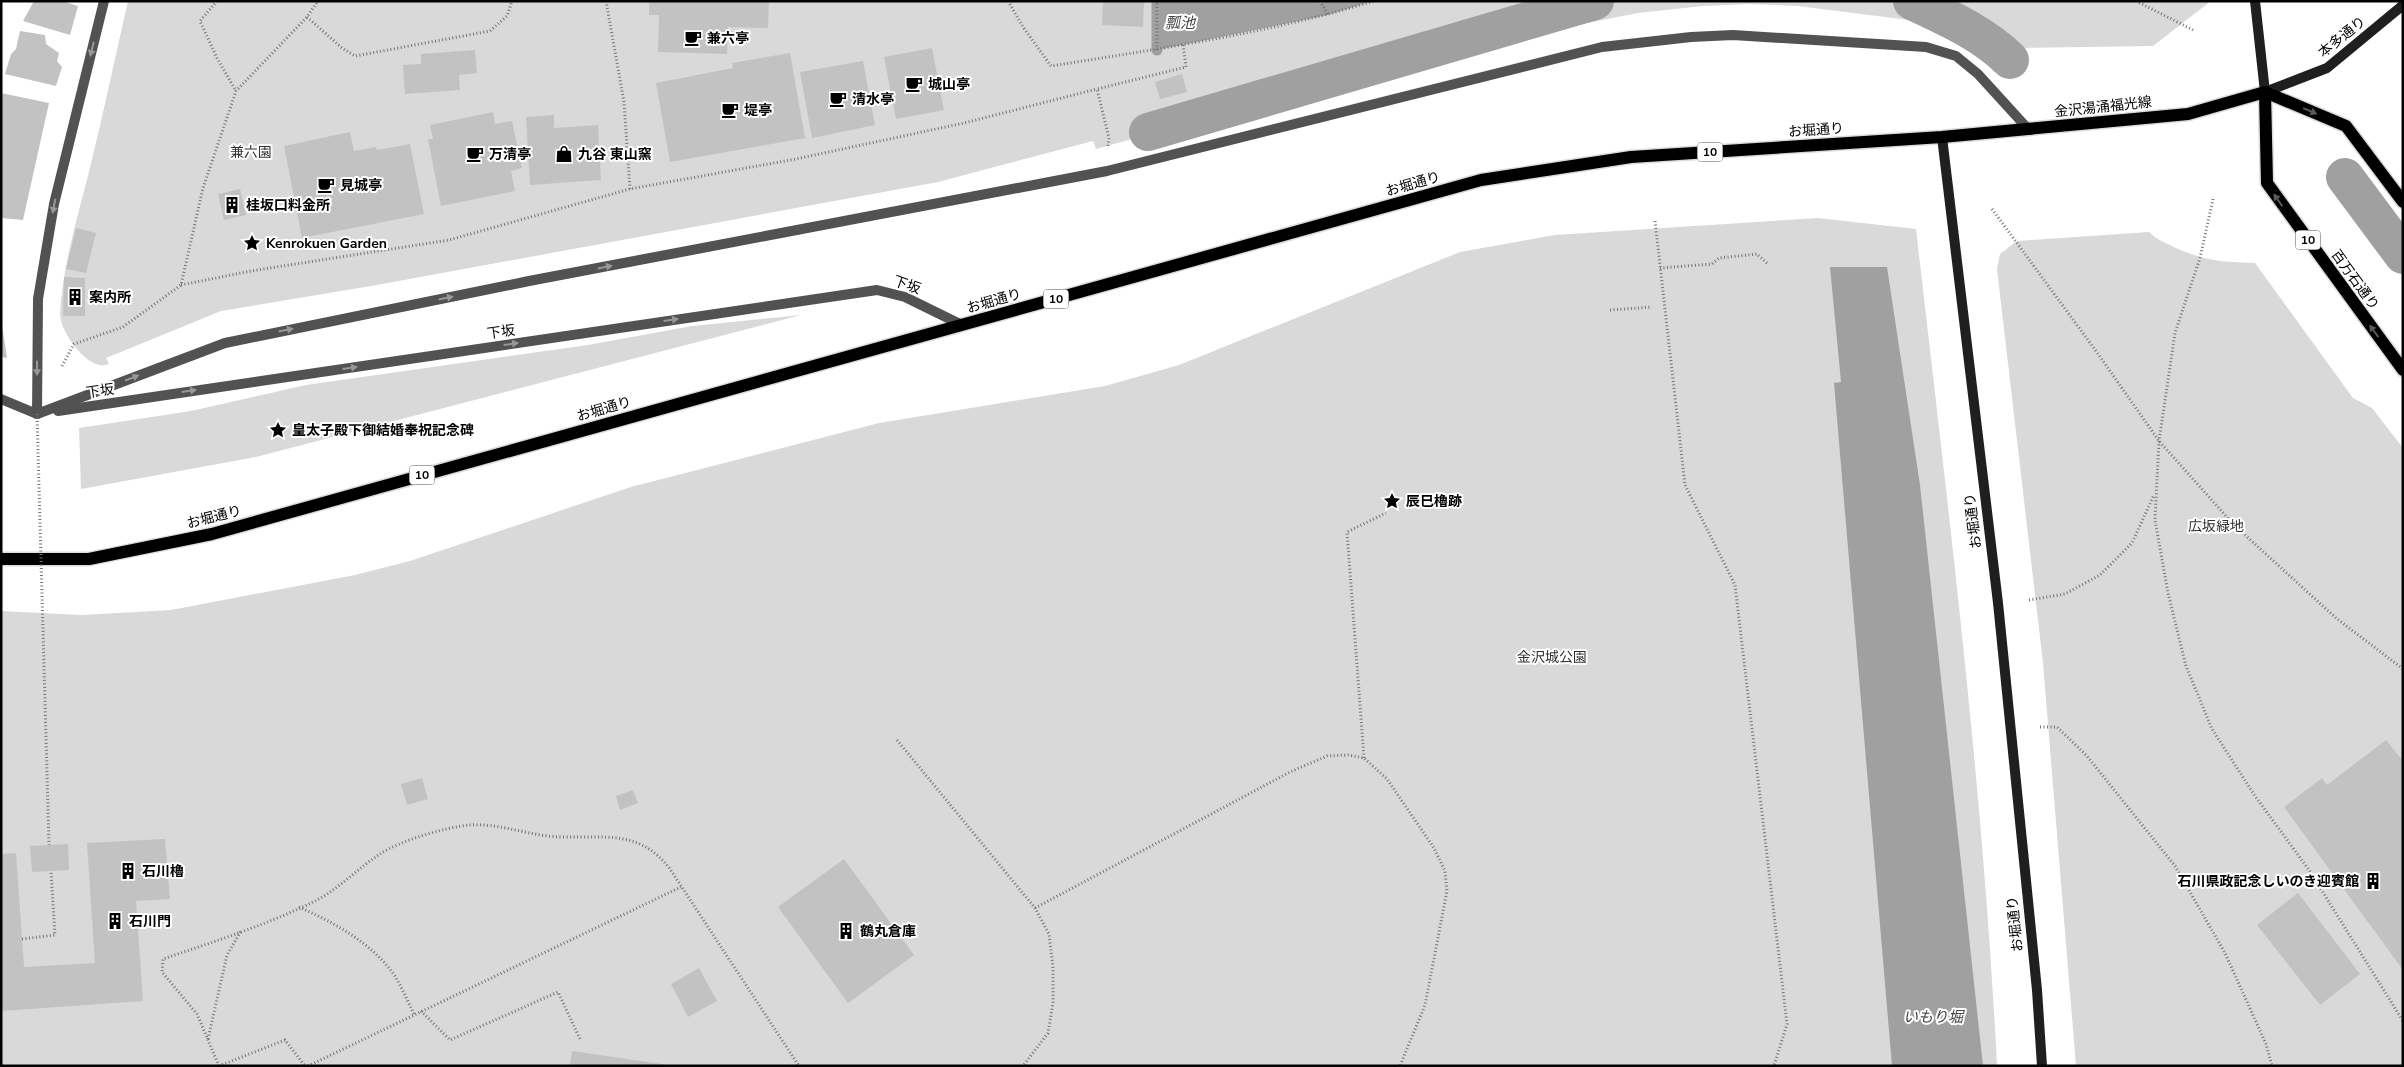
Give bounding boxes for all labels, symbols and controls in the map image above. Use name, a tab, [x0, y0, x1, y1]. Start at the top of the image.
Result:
street label: 本多通り	[2314, 12, 2370, 62]
water label: 瓢池	[1165, 13, 1197, 33]
cafe icon: 兼六亭	[683, 28, 703, 48]
place label: 兼六亭	[707, 29, 749, 48]
one-way arrow	[88, 41, 96, 56]
cafe icon: 城山亭	[904, 74, 924, 94]
place label: 城山亭	[928, 75, 970, 94]
cafe icon: 清水亭	[828, 89, 848, 109]
place label: 清水亭	[852, 90, 894, 109]
street label: 金沢湯涌福光線	[2053, 92, 2153, 122]
cafe icon: 堤亭	[720, 100, 740, 120]
place label: 堤亭	[744, 101, 772, 120]
one-way arrow	[2303, 107, 2318, 115]
street label: お堀通り	[1787, 119, 1845, 141]
road number: 10	[1698, 142, 1722, 162]
park label: 兼六園	[230, 143, 272, 162]
cafe icon: 万清亭	[465, 144, 485, 164]
shop icon: 九谷 東山窯	[554, 144, 574, 164]
place label: 万清亭	[489, 145, 531, 164]
place label: 九谷 東山窯	[578, 145, 652, 164]
street label: お堀通り	[1383, 167, 1443, 201]
cafe icon: 見城亭	[316, 175, 336, 195]
place label: 見城亭	[340, 176, 382, 195]
one-way arrow	[2273, 193, 2283, 206]
building icon: 桂坂口料金所	[222, 195, 242, 215]
place label: 桂坂口料金所	[246, 196, 330, 215]
one-way arrow	[49, 199, 57, 215]
road number: 10	[2296, 230, 2320, 250]
place icon: Kenrokuen Garden	[242, 233, 262, 253]
place label: Kenrokuen Garden	[266, 234, 387, 253]
street label: 百万石通り	[2327, 246, 2383, 314]
one-way arrow	[598, 263, 613, 271]
street label: 下坂	[891, 271, 923, 299]
street label: お堀通り	[964, 284, 1024, 318]
building icon: 案内所	[65, 287, 85, 307]
place label: 案内所	[89, 288, 131, 307]
road number: 10	[1044, 290, 1068, 308]
one-way arrow	[438, 294, 453, 302]
one-way arrow	[664, 316, 680, 324]
street label: 下坂	[486, 321, 516, 343]
one-way arrow	[2369, 324, 2379, 338]
one-way arrow	[279, 326, 294, 334]
one-way arrow	[503, 340, 519, 348]
one-way arrow	[33, 360, 41, 376]
one-way arrow	[342, 363, 358, 371]
one-way arrow	[124, 374, 139, 381]
street label: 下坂	[85, 380, 115, 402]
one-way arrow	[181, 387, 197, 395]
street label: お堀通り	[574, 392, 634, 426]
place icon: 皇太子殿下御結婚奉祝記念碑	[268, 420, 288, 440]
place label: 皇太子殿下御結婚奉祝記念碑	[292, 421, 474, 440]
road number: 10	[410, 466, 434, 484]
place icon: 辰巳櫓跡	[1382, 491, 1402, 511]
place label: 辰巳櫓跡	[1406, 492, 1462, 511]
street label: お堀通り	[1960, 492, 1986, 550]
street label: お堀通り	[185, 501, 243, 533]
park label: 広坂緑地	[2188, 517, 2244, 536]
park label: 金沢城公園	[1517, 648, 1587, 667]
building icon: 石川櫓	[118, 861, 138, 881]
place label: 石川櫓	[142, 862, 184, 881]
building icon: 石川県政記念しいのき迎賓館	[2363, 871, 2383, 891]
place label: 石川県政記念しいのき迎賓館	[2177, 872, 2359, 891]
street label: お堀通り	[2003, 895, 2027, 953]
building icon: 石川門	[105, 911, 125, 931]
place label: 石川門	[129, 912, 171, 931]
building icon: 鶴丸倉庫	[836, 921, 856, 941]
place label: 鶴丸倉庫	[860, 922, 916, 941]
water label: いもり堀	[1903, 1007, 1965, 1027]

